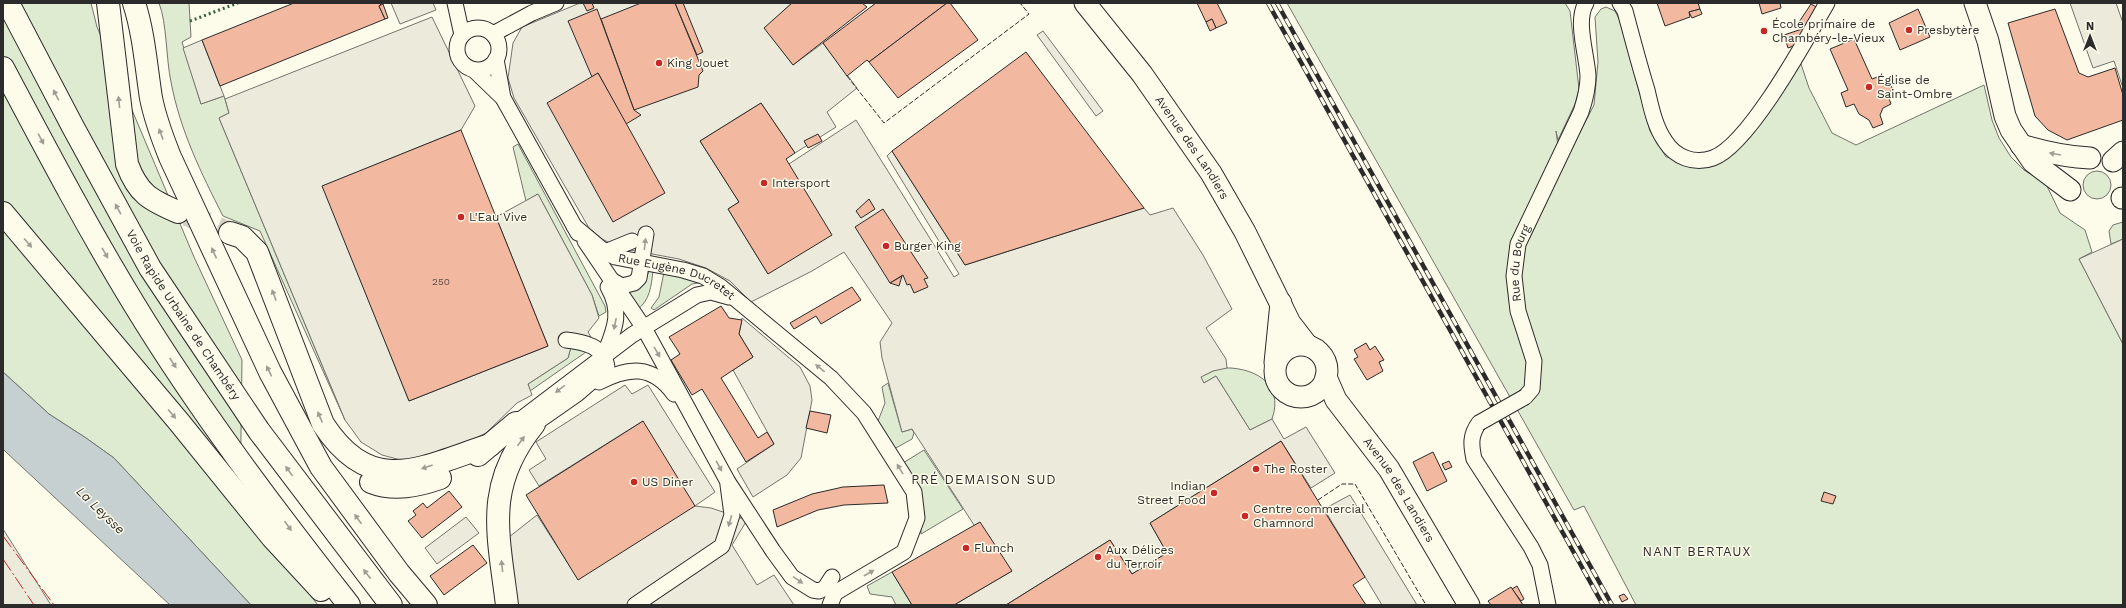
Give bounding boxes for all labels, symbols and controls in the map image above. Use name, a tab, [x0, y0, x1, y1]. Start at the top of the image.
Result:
north arrow	[2070, 16, 2110, 56]
place label: École primaire de Chambéry-le-Vieux	[1772, 17, 1885, 45]
text: N	[2086, 20, 2094, 33]
place label: Presbytère	[1917, 23, 1979, 37]
marker: Presbytère	[1904, 25, 1914, 35]
marker: École primaire de Chambéry-le-Vieux	[1759, 26, 1769, 36]
place label: King Jouet	[667, 56, 729, 70]
marker: King Jouet	[654, 58, 664, 68]
place label: Église de Saint-Ombre	[1877, 73, 1952, 101]
marker: Église de Saint-Ombre	[1864, 82, 1874, 92]
one-way arrow	[53, 90, 59, 101]
street label: Avenue des Landiers	[1152, 93, 1232, 202]
one-way arrow	[116, 95, 122, 108]
one-way arrow	[158, 128, 164, 140]
one-way arrow	[38, 133, 44, 145]
one-way arrow	[2049, 151, 2061, 157]
place label: Intersport	[772, 176, 830, 190]
marker: Intersport	[759, 178, 769, 188]
one-way arrow	[115, 204, 122, 215]
place label: L'Eau Vive	[469, 210, 527, 224]
marker: L'Eau Vive	[456, 212, 466, 222]
street label: Rue du Bourg	[1507, 222, 1534, 302]
street label: Voie Rapide Urbaine de Chambéry	[123, 227, 244, 403]
one-way arrow	[24, 238, 33, 248]
one-way arrow	[642, 238, 648, 250]
place label: Burger King	[894, 239, 961, 253]
marker: Burger King	[881, 241, 891, 251]
one-way arrow	[101, 247, 108, 258]
one-way arrow	[211, 247, 217, 258]
street label: Rue Eugène Ducretet	[617, 251, 738, 303]
house number: 250	[432, 276, 450, 287]
one-way arrow	[271, 289, 277, 301]
one-way arrow	[611, 318, 617, 330]
one-way arrow	[654, 346, 661, 357]
one-way arrow	[169, 358, 177, 368]
one-way arrow	[814, 364, 825, 373]
one-way arrow	[266, 365, 272, 376]
one-way arrow	[555, 385, 566, 393]
one-way arrow	[168, 408, 177, 419]
one-way arrow	[317, 410, 323, 422]
street label: Avenue des Landiers	[1360, 435, 1437, 545]
one-way arrow	[517, 436, 525, 447]
one-way arrow	[715, 460, 722, 472]
place label: The Roster	[1264, 462, 1328, 476]
one-way arrow	[420, 464, 432, 470]
one-way arrow	[896, 464, 904, 474]
marker: The Roster	[1251, 464, 1261, 474]
one-way arrow	[284, 465, 293, 476]
district label: PRÉ DEMAISON SUD	[911, 471, 1057, 487]
place label: US Diner	[642, 475, 693, 489]
marker: US Diner	[629, 477, 639, 487]
place label: Indian Street Food	[1137, 479, 1206, 507]
water label: La Leysse	[73, 484, 128, 537]
marker: Indian Street Food	[1209, 488, 1219, 498]
place label: Centre commercial Chamnord	[1253, 502, 1365, 530]
marker: Centre commercial Chamnord	[1240, 511, 1250, 521]
one-way arrow	[354, 514, 362, 525]
one-way arrow	[727, 515, 733, 527]
one-way arrow	[284, 521, 292, 532]
place label: Flunch	[974, 541, 1014, 555]
marker: Flunch	[961, 543, 971, 553]
place label: Aux Délices du Terroir	[1106, 543, 1174, 571]
district label: NANT BERTAUX	[1643, 544, 1751, 559]
marker: Aux Délices du Terroir	[1093, 552, 1103, 562]
one-way arrow	[499, 560, 505, 572]
one-way arrow	[362, 569, 371, 580]
one-way arrow	[863, 569, 875, 576]
one-way arrow	[793, 576, 803, 584]

